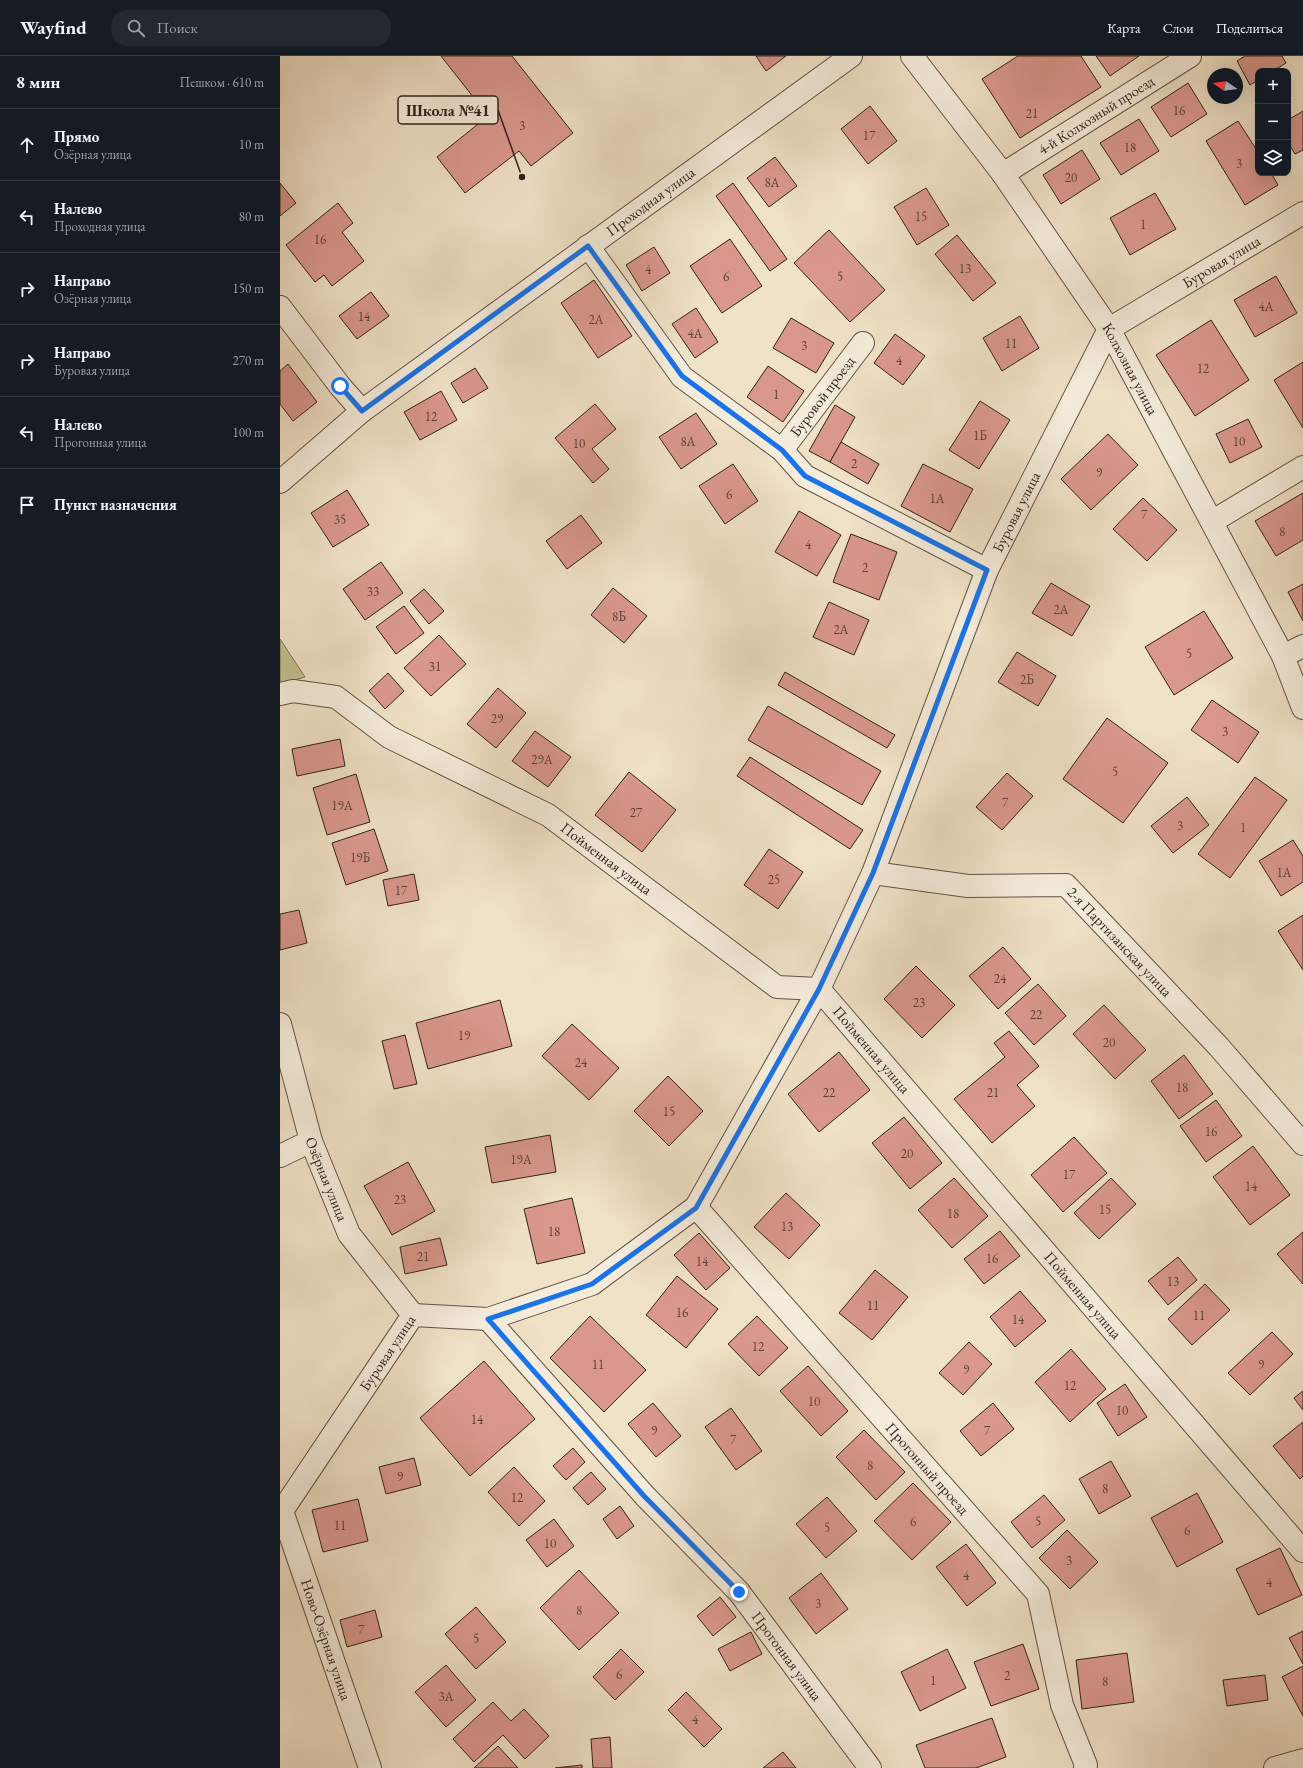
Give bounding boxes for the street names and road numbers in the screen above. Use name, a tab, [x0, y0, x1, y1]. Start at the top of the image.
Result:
street label: 4-й Колхозный проезд	[1034, 71, 1158, 159]
street label: Проходная улица	[602, 162, 699, 240]
street label: Буровая улица	[1179, 231, 1264, 292]
street label: Колхозная улица	[1098, 319, 1163, 418]
street label: Буровой проезд	[785, 352, 859, 440]
street label: Буровая улица	[988, 468, 1044, 555]
street label: Пойменная улица	[557, 818, 656, 899]
street label: 2-я Партизанская улица	[1063, 882, 1177, 1001]
street label: Пойменная улица	[829, 1002, 915, 1097]
street label: Озёрная улица	[301, 1134, 353, 1224]
street label: Пойменная улица	[1040, 1247, 1126, 1343]
street label: Буровая улица	[355, 1311, 419, 1395]
street label: Прогонный проезд	[882, 1418, 974, 1518]
street label: Ново-Озёрная улица	[297, 1576, 356, 1703]
street label: Прогонная улица	[748, 1607, 827, 1704]

